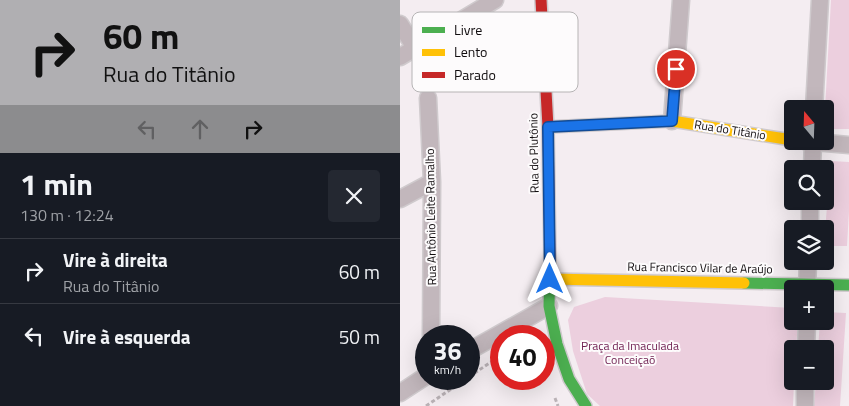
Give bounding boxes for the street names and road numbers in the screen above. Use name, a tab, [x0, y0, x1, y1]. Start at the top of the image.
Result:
street label: Rua do Plutônio	[523, 113, 544, 193]
street label: Rua do Titânio	[693, 114, 767, 145]
street label: Rua Antônio Leite Ramalho	[420, 148, 441, 286]
street label: Rua Francisco Vilar de Araújo	[627, 257, 773, 278]

